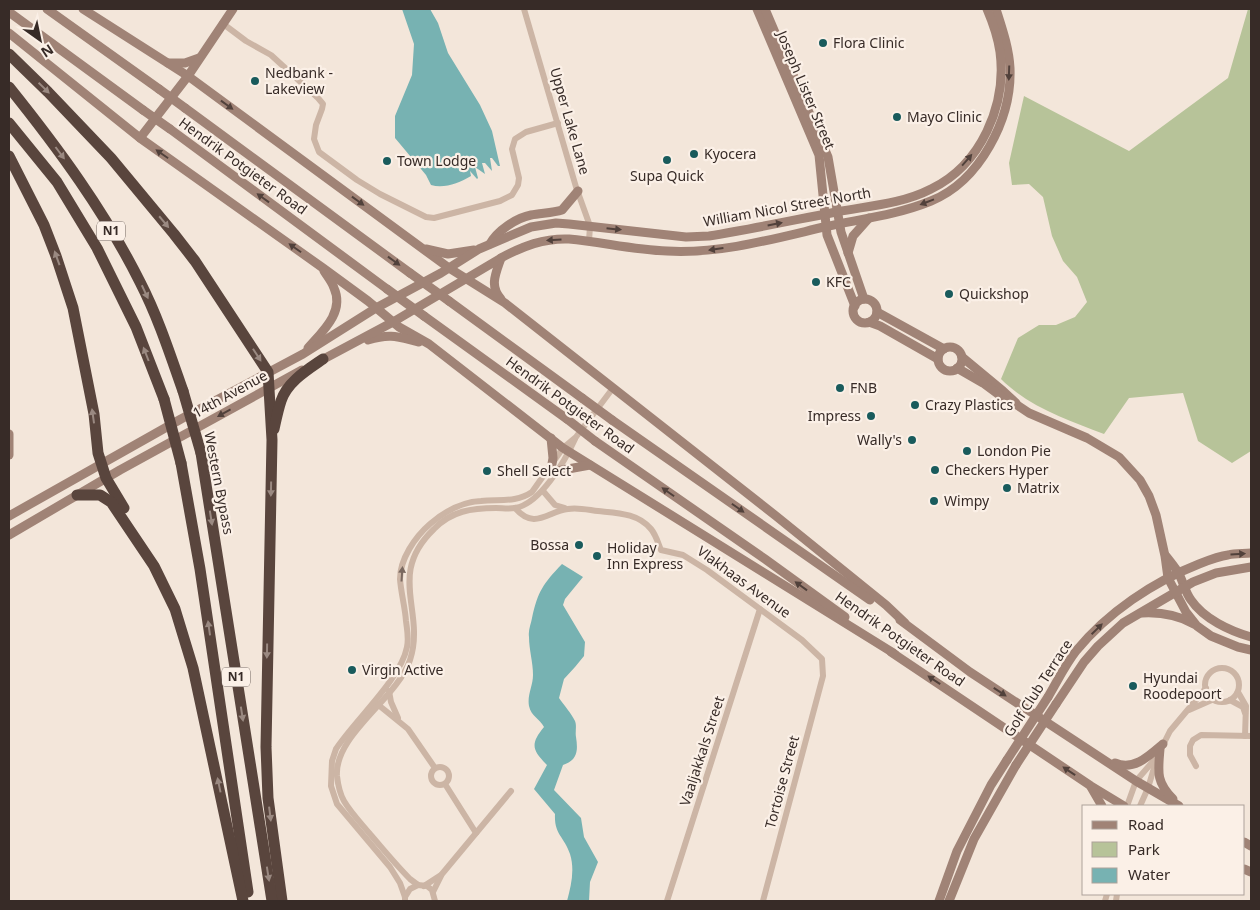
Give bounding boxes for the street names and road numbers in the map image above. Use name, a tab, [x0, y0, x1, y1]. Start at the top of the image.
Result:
street label: Joseph Lister Street	[772, 26, 840, 152]
street label: Upper Lake Lane	[546, 65, 595, 177]
street label: Hendrik Potgieter Road	[175, 113, 311, 219]
street label: William Nicol Street North	[702, 182, 872, 231]
road number: N1	[97, 222, 125, 240]
street label: Hendrik Potgieter Road	[502, 352, 638, 458]
street label: 14th Avenue	[189, 365, 271, 422]
street label: Western Bypass	[200, 430, 239, 536]
street label: Vlakhaas Avenue	[694, 541, 795, 622]
street label: Hendrik Potgieter Road	[832, 587, 969, 691]
street label: Golf Club Terrace	[999, 635, 1076, 740]
road number: N1	[222, 668, 250, 686]
street label: Vaaljakkals Street	[675, 693, 728, 808]
street label: Tortoise Street	[760, 733, 803, 830]

